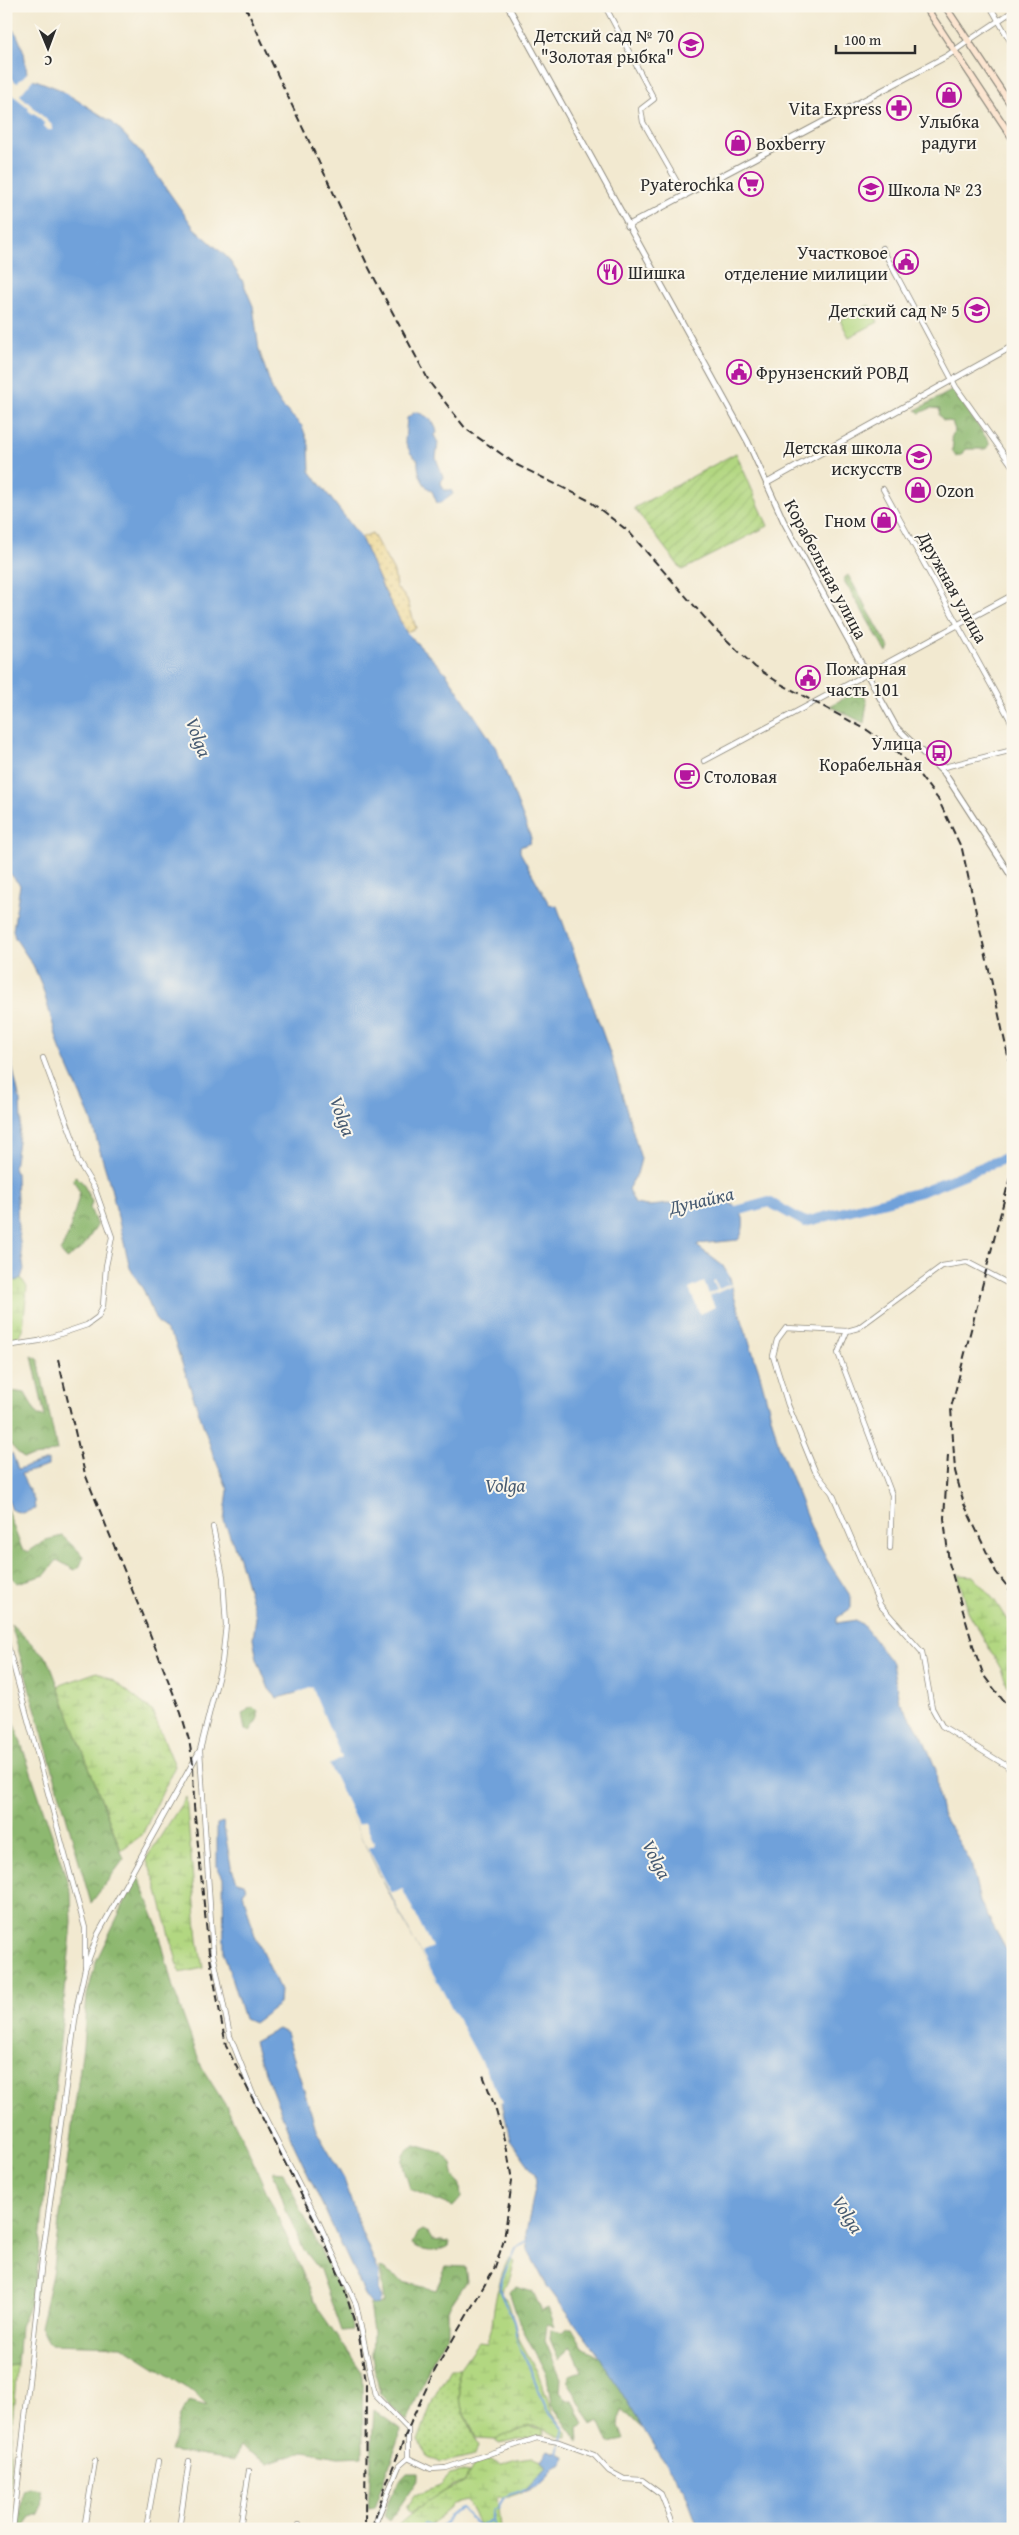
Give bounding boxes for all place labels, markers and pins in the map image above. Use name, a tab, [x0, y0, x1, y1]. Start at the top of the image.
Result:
place label: Детский сад № 70 "Золотая рыбка"	[533, 22, 674, 70]
school or university icon: Детский сад № 70 "Золотая рыбка"	[678, 32, 704, 58]
shop icon: Улыбка радуги	[936, 82, 962, 108]
place label: Vita Express	[788, 95, 882, 122]
pharmacy icon: Vita Express	[886, 95, 912, 121]
place label: Улыбка радуги	[919, 108, 980, 156]
shop icon: Boxberry	[725, 130, 751, 156]
place label: Boxberry	[756, 130, 826, 157]
place label: Pyaterochka	[641, 171, 734, 198]
supermarket icon: Pyaterochka	[738, 171, 764, 197]
school or university icon: Школа № 23	[858, 176, 884, 202]
place label: Школа № 23	[888, 176, 982, 203]
place label: Участковое отделение милиции	[724, 239, 888, 287]
public building icon: Участковое отделение милиции	[893, 249, 919, 275]
restaurant icon: Шишка	[597, 259, 623, 285]
place label: Шишка	[628, 259, 686, 286]
place label: Детский сад № 5	[828, 297, 960, 324]
school or university icon: Детский сад № 5	[964, 297, 990, 323]
public building icon: Фрунзенский РОВД	[726, 359, 752, 385]
place label: Фрунзенский РОВД	[756, 359, 909, 386]
place label: Детская школа искусств	[783, 434, 902, 482]
school or university icon: Детская школа искусств	[906, 444, 932, 470]
shop icon: Ozon	[905, 477, 931, 503]
place label: Ozon	[936, 477, 974, 504]
place label: Гном	[825, 507, 866, 534]
shop icon: Гном	[871, 507, 897, 533]
place label: Пожарная часть 101	[826, 655, 906, 703]
public building icon: Пожарная часть 101	[795, 665, 821, 691]
place label: Улица Корабельная	[819, 730, 922, 778]
bus stop icon: Улица Корабельная	[926, 740, 952, 766]
cafe icon: Столовая	[674, 763, 700, 789]
place label: Столовая	[704, 763, 777, 790]

